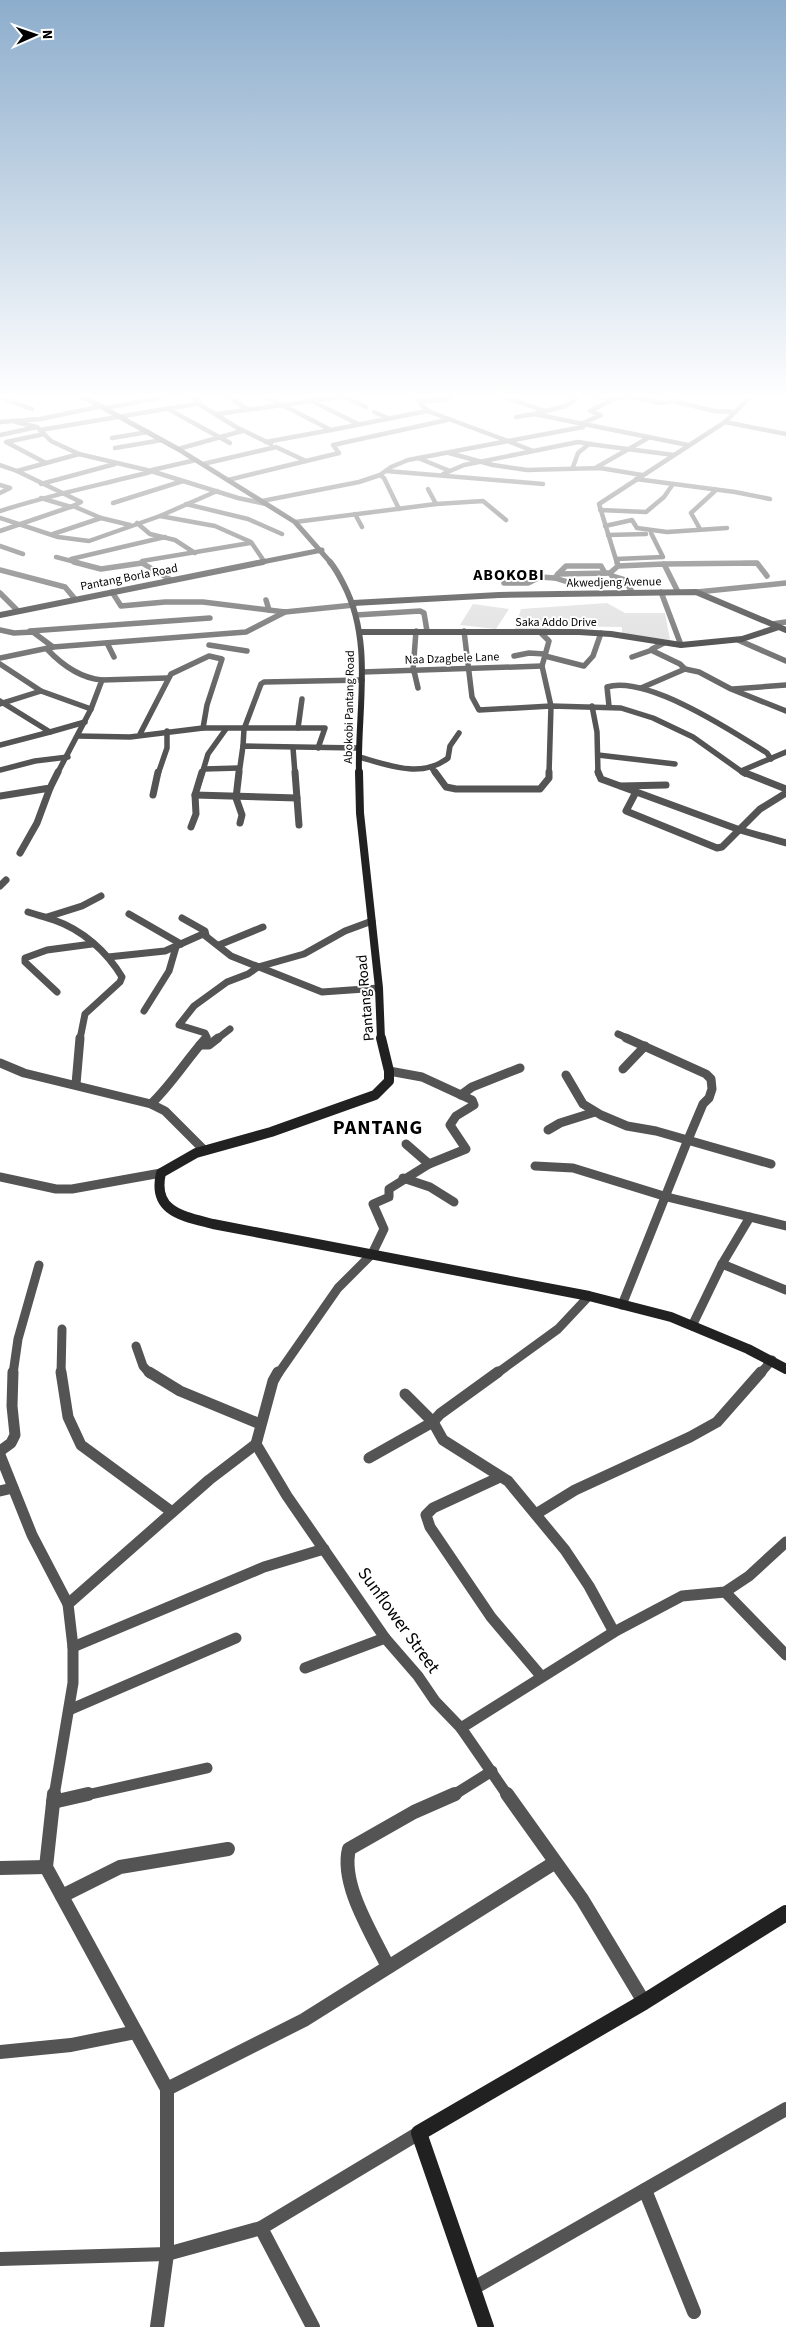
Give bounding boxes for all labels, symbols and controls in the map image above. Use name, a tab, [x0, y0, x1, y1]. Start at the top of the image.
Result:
north arrow	[10, 10, 60, 60]
text: N	[37, 30, 57, 40]
street label: Pantang Borla Road	[79, 560, 179, 595]
district label: ABOKOBI	[472, 564, 545, 586]
street label: Akwedjeng Avenue	[567, 573, 661, 592]
street label: Saka Addo Drive	[515, 614, 597, 631]
street label: Naa Dzagbele Lane	[404, 648, 500, 669]
street label: Abokobi Pantang Road	[340, 650, 359, 764]
street label: Pantang Road	[351, 954, 380, 1042]
district label: PANTANG	[333, 1114, 423, 1142]
street label: Sunflower Street	[352, 1562, 446, 1678]

